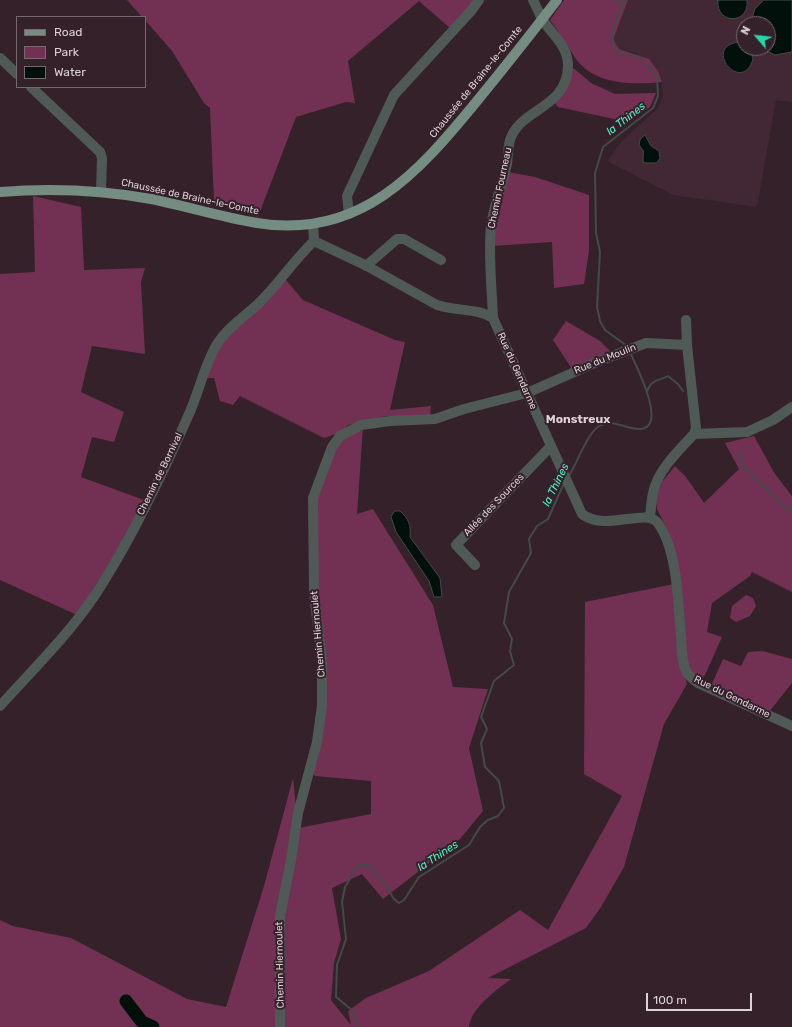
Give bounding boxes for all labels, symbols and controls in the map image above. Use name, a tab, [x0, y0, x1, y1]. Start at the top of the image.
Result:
legend	[16, 16, 146, 88]
north arrow	[736, 16, 776, 56]
street label: Chaussée de Braine-le-Comte	[427, 24, 525, 140]
text: N	[738, 24, 753, 37]
text: Road	[54, 25, 82, 39]
text: Park	[54, 45, 79, 59]
text: Water	[54, 65, 86, 79]
water label: la Thines	[604, 100, 648, 138]
street label: Chemin Fourneau	[486, 146, 514, 230]
street label: Chaussée de Braine-le-Comte	[120, 177, 260, 217]
street label: Rue du Gendarme	[495, 331, 539, 411]
street label: Rue du Moulin	[572, 341, 638, 377]
district label: Monstreux	[546, 413, 610, 427]
street label: Chemin de Bornival	[135, 431, 185, 517]
water label: la Thines	[540, 462, 572, 508]
street label: Allée des Sources	[461, 471, 527, 539]
street label: Chemin Hiernoulet	[308, 590, 328, 678]
street label: Rue du Gendarme	[692, 673, 772, 721]
water label: la Thines	[415, 838, 461, 874]
street label: Chemin Hiernoulet	[273, 921, 287, 1009]
scale bar	[648, 985, 754, 1011]
text: 100 m	[653, 993, 687, 1007]

